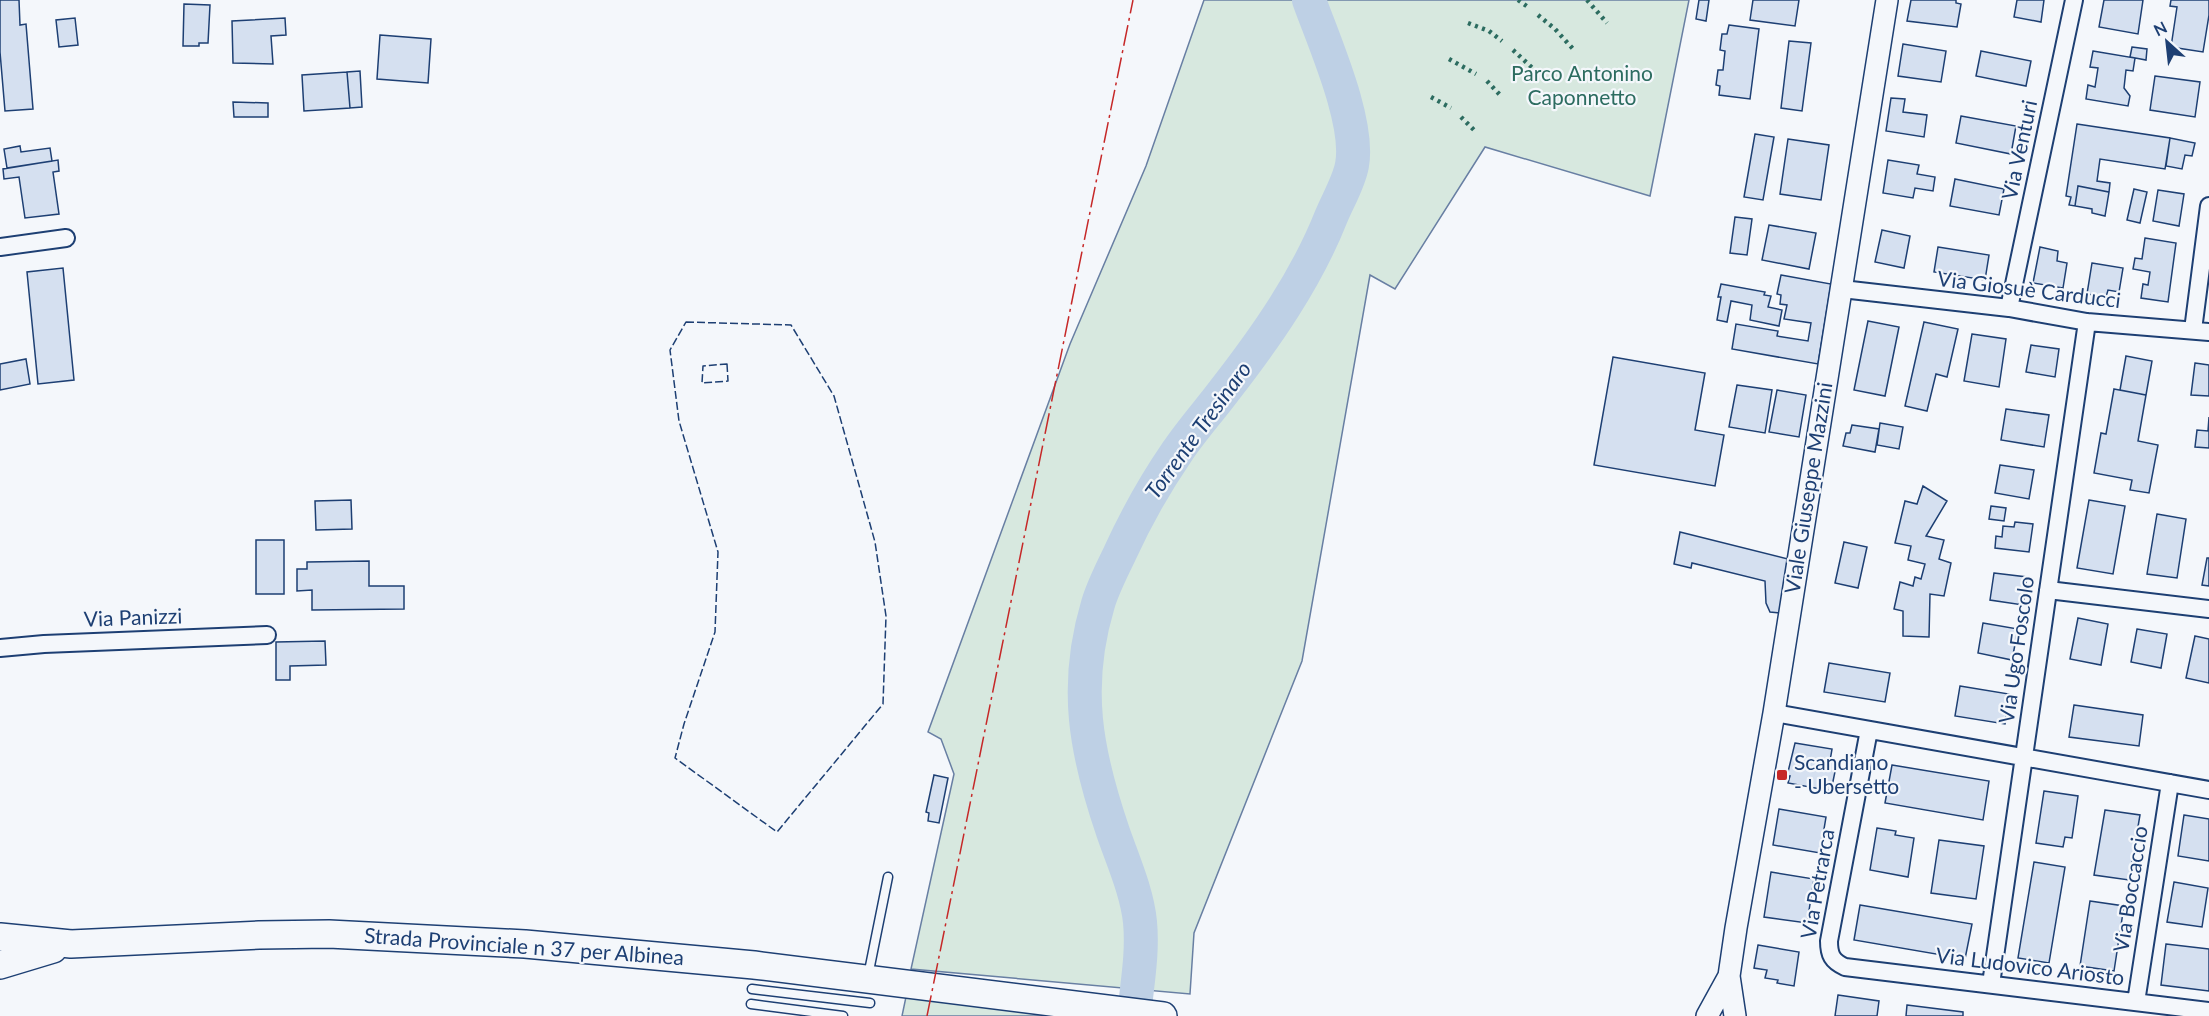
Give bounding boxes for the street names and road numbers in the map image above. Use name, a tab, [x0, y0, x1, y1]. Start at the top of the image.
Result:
street label: Via Venturi	[1996, 97, 2041, 202]
street label: Via Giosuè Carducci	[1936, 265, 2122, 312]
street label: Viale Giuseppe Mazzini	[1778, 380, 1837, 595]
street label: Via Ugo Foscolo	[1993, 574, 2038, 725]
street label: Via Panizzi	[83, 602, 183, 631]
street label: Via Boccaccio	[2107, 824, 2152, 954]
street label: Via Petrarca	[1795, 827, 1838, 941]
street label: Strada Provinciale n 37 per Albinea	[363, 922, 685, 969]
street label: Via Ludovico Ariosto	[1934, 942, 2126, 989]

